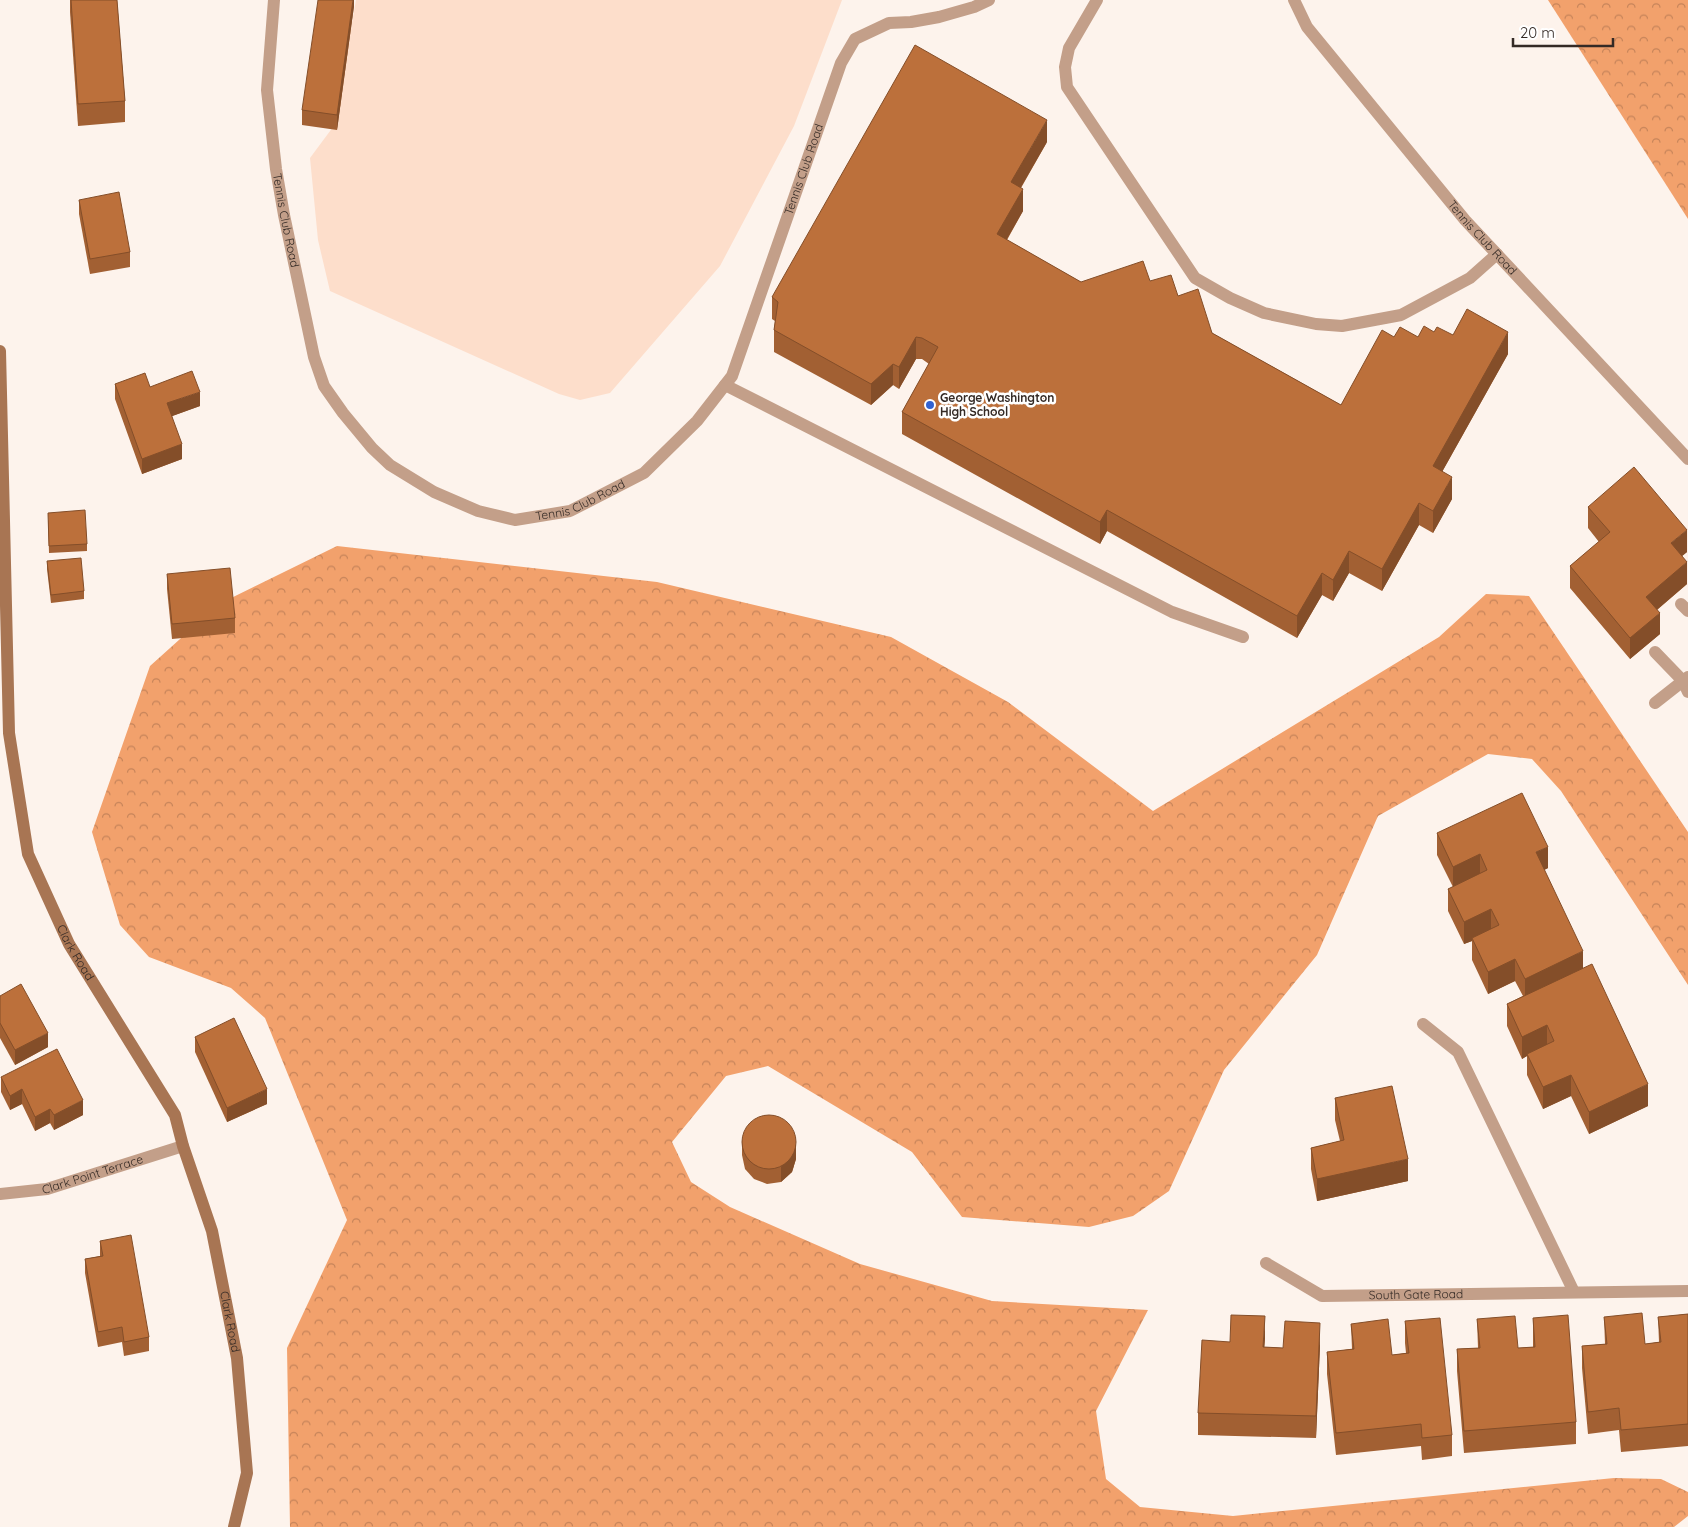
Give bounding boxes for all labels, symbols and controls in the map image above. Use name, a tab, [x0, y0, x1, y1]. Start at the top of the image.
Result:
scale bar	[1513, 15, 1613, 47]
text: 20 m	[1520, 23, 1555, 42]
street label: Tennis Club Road	[781, 122, 826, 217]
street label: Tennis Club Road	[270, 172, 303, 269]
street label: Tennis Club Road	[1445, 197, 1520, 278]
place label: George Washington High School	[940, 390, 1055, 419]
marker: George Washington High School	[924, 399, 936, 411]
street label: Tennis Club Road	[534, 476, 627, 524]
street label: Clark Road	[54, 922, 98, 983]
street label: Clark Point Terrace	[41, 1151, 145, 1196]
street label: South Gate Road	[1369, 1286, 1463, 1302]
street label: Clark Road	[217, 1290, 244, 1354]

